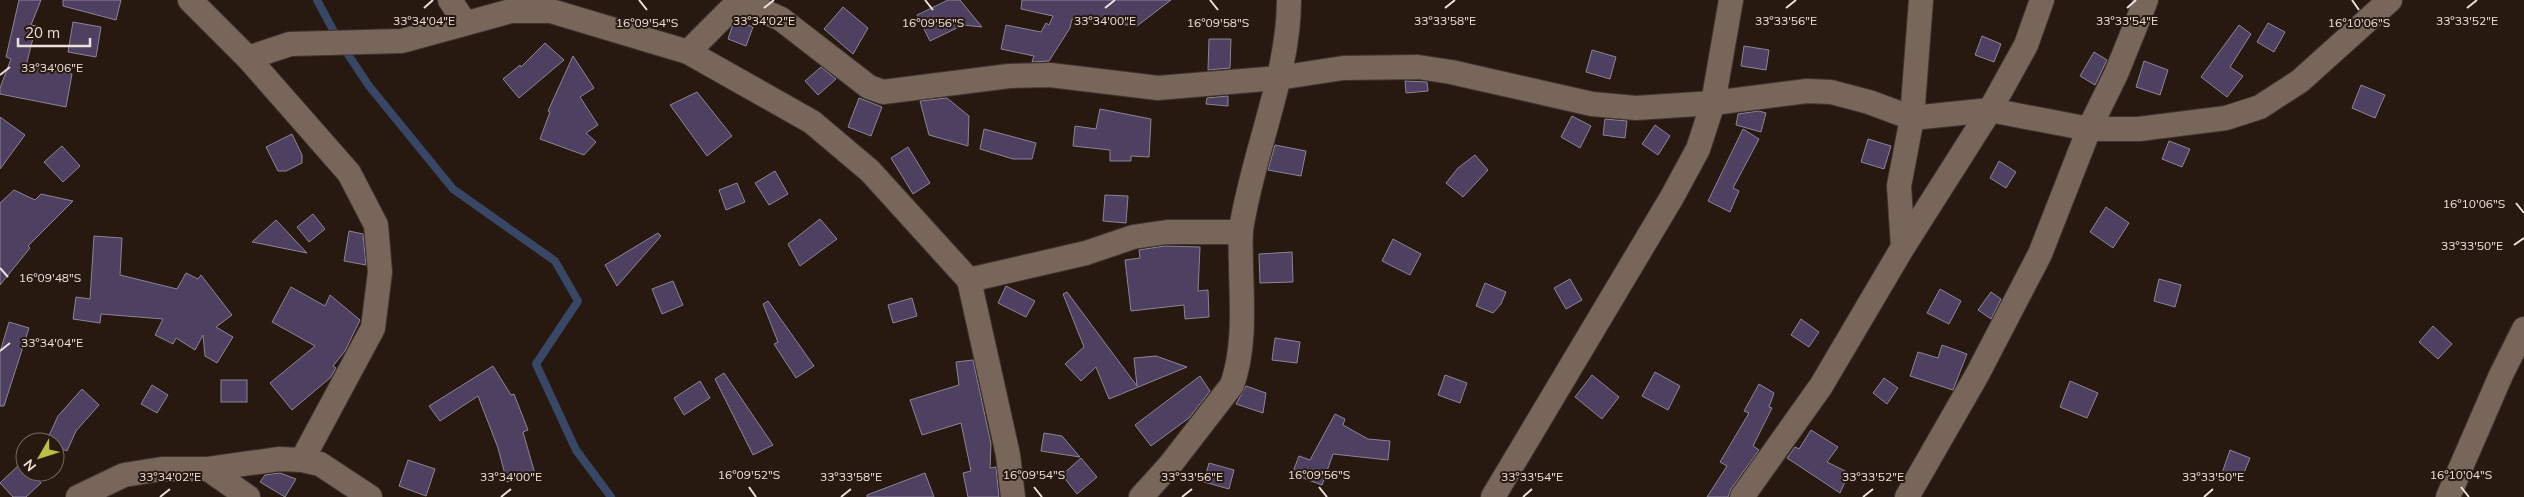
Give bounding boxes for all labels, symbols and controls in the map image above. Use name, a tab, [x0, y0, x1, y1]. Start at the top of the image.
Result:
text: 33°34'04"E	[393, 13, 455, 28]
text: 33°34'02"E	[733, 13, 795, 28]
text: 33°34'00"E	[1074, 13, 1136, 28]
text: 33°33'58"E	[1414, 13, 1476, 28]
text: 33°33'56"E	[1755, 13, 1817, 28]
text: 33°33'54"E	[2096, 13, 2158, 28]
text: 33°33'52"E	[2436, 13, 2498, 28]
scale bar	[18, 15, 90, 47]
text: 16°09'54"S	[616, 15, 678, 30]
text: 16°09'56"S	[902, 15, 964, 30]
text: 16°09'58"S	[1187, 15, 1249, 30]
text: 16°10'06"S	[2328, 15, 2390, 30]
text: 20 m	[25, 23, 60, 42]
text: 33°34'06"E	[21, 60, 83, 75]
text: 16°10'06"S	[2443, 196, 2505, 211]
text: 33°33'50"E	[2441, 238, 2503, 253]
text: 16°09'48"S	[19, 270, 81, 285]
text: 33°34'04"E	[21, 335, 83, 350]
north arrow	[15, 432, 65, 482]
text: N	[20, 455, 40, 475]
text: 16°09'52"S	[718, 467, 780, 482]
text: 16°09'54"S	[1003, 467, 1065, 482]
text: 16°09'56"S	[1288, 467, 1350, 482]
text: 16°10'04"S	[2430, 467, 2492, 482]
text: 33°34'02"E	[139, 469, 201, 484]
text: 33°34'00"E	[480, 469, 542, 484]
text: 33°33'58"E	[820, 469, 882, 484]
text: 33°33'56"E	[1161, 469, 1223, 484]
text: 33°33'54"E	[1501, 469, 1563, 484]
text: 33°33'52"E	[1842, 469, 1904, 484]
text: 33°33'50"E	[2182, 469, 2244, 484]

